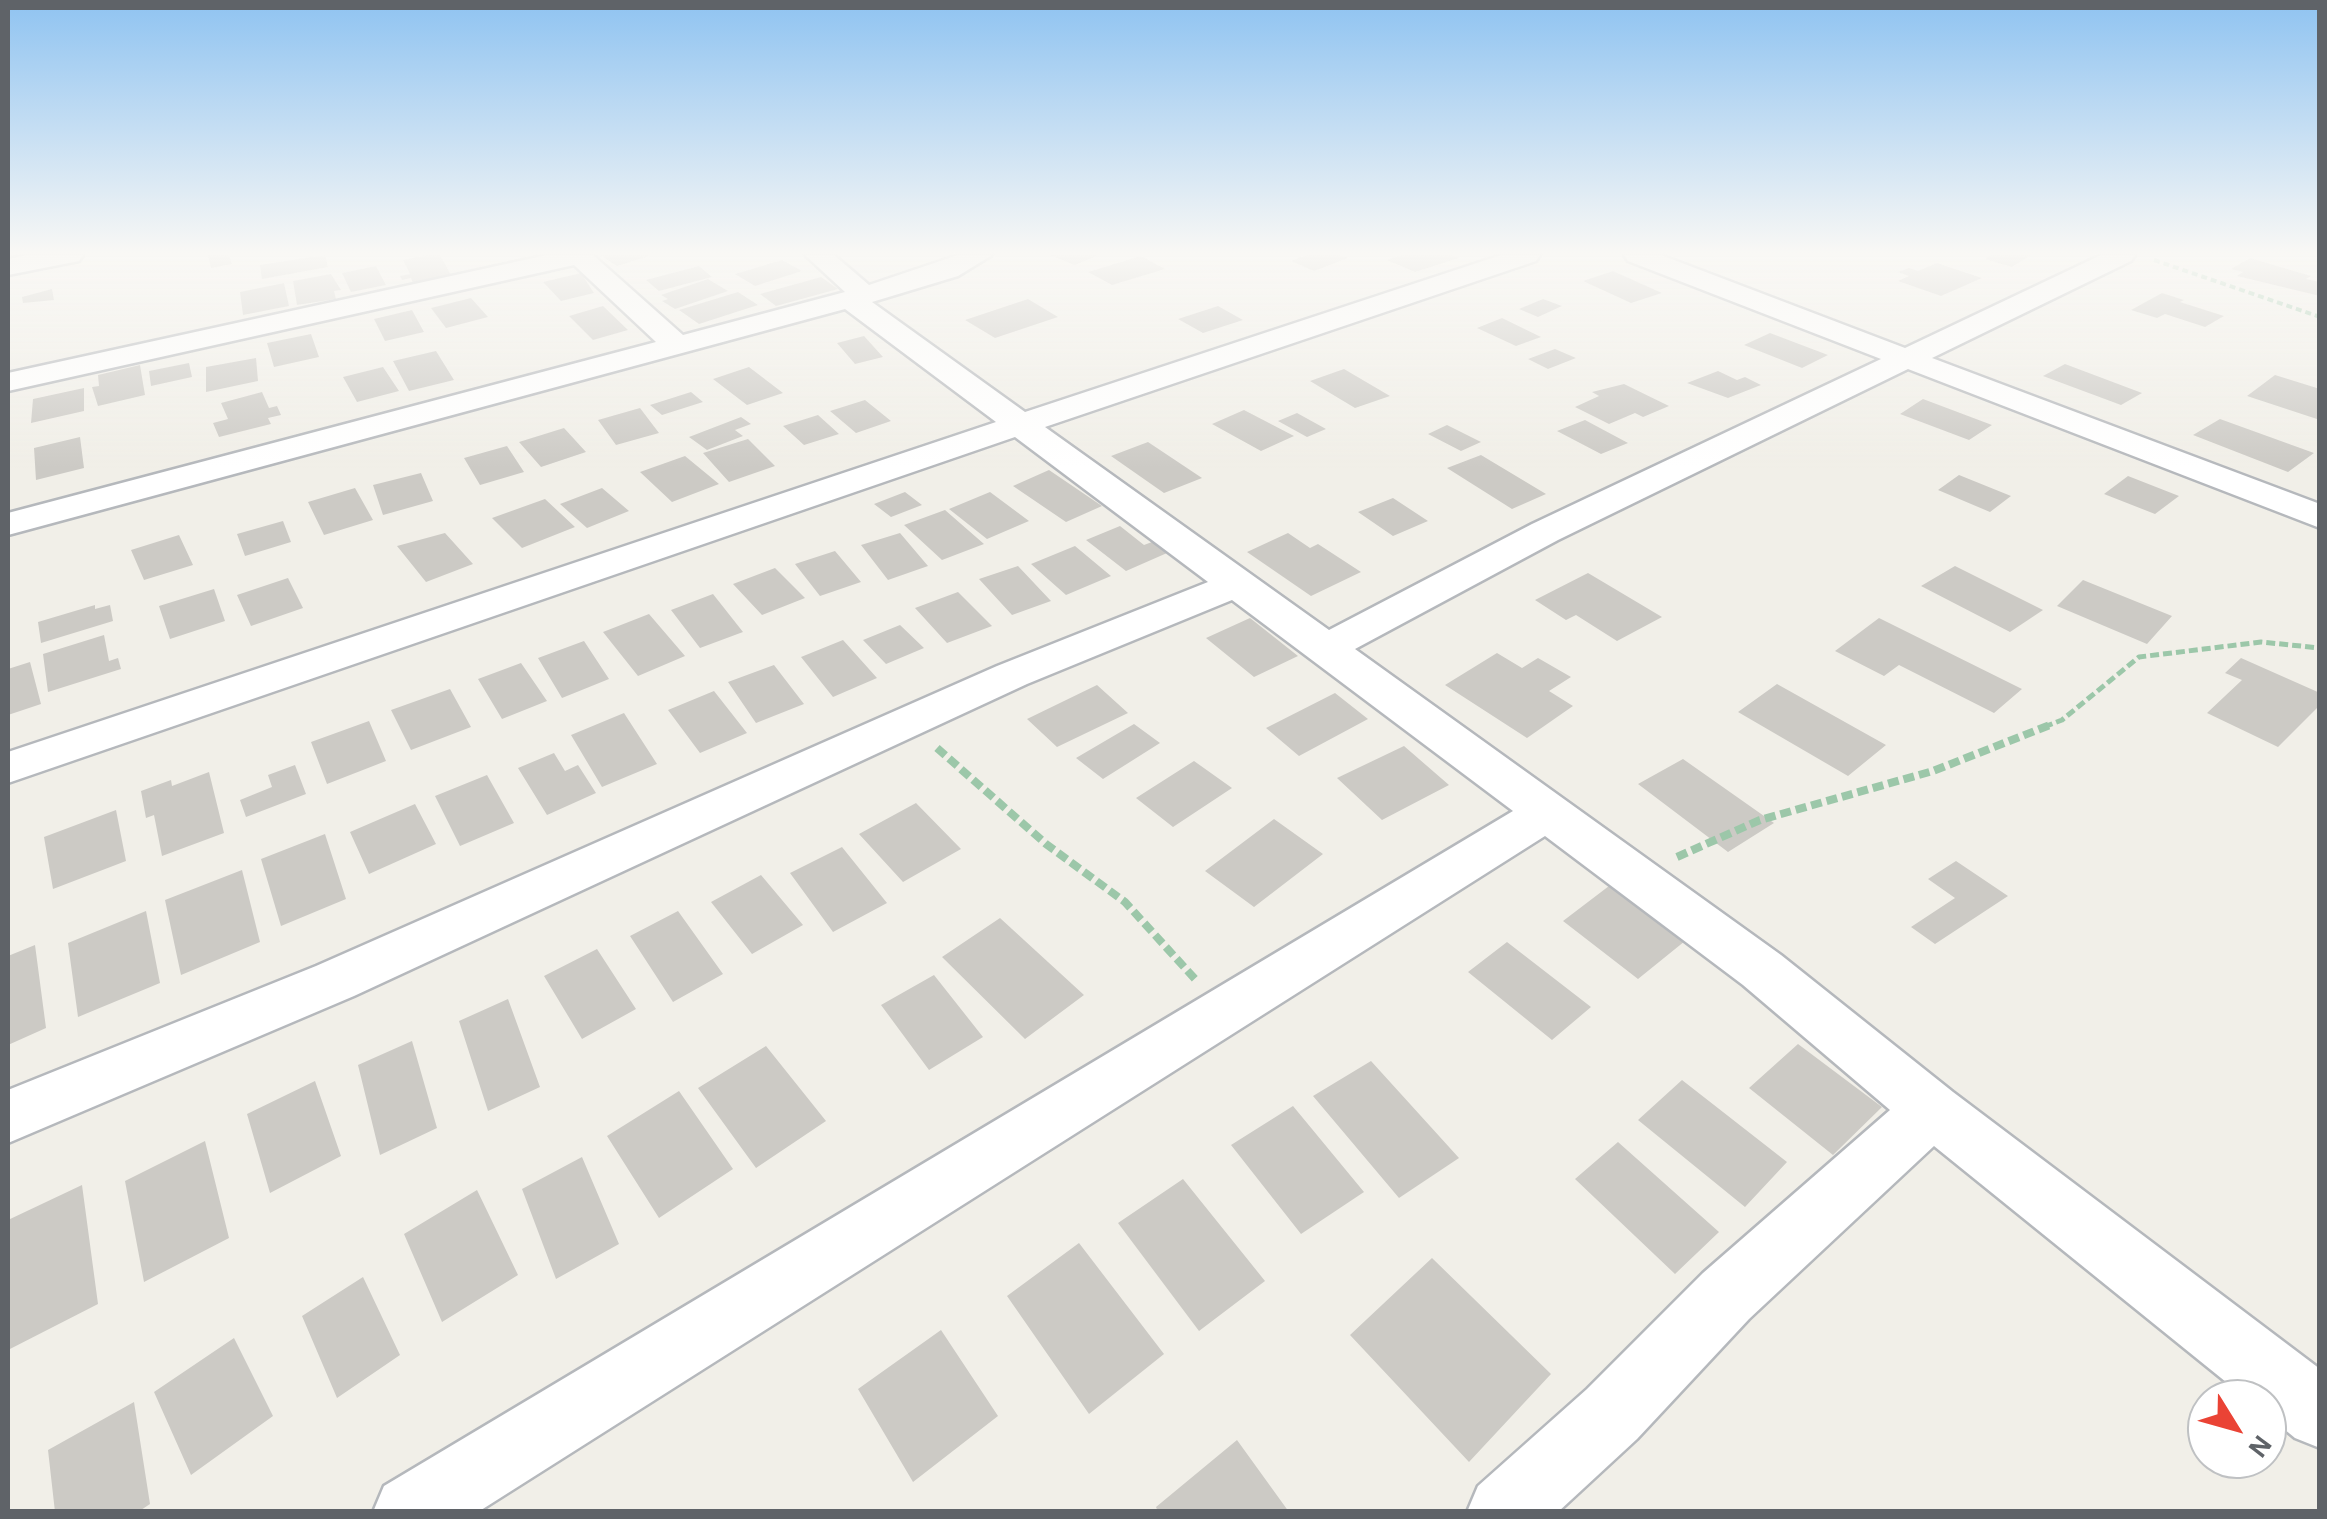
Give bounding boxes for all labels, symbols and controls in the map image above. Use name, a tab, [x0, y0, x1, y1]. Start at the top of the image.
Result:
north arrow	[2187, 1379, 2287, 1479]
text: N	[2242, 1430, 2276, 1462]

